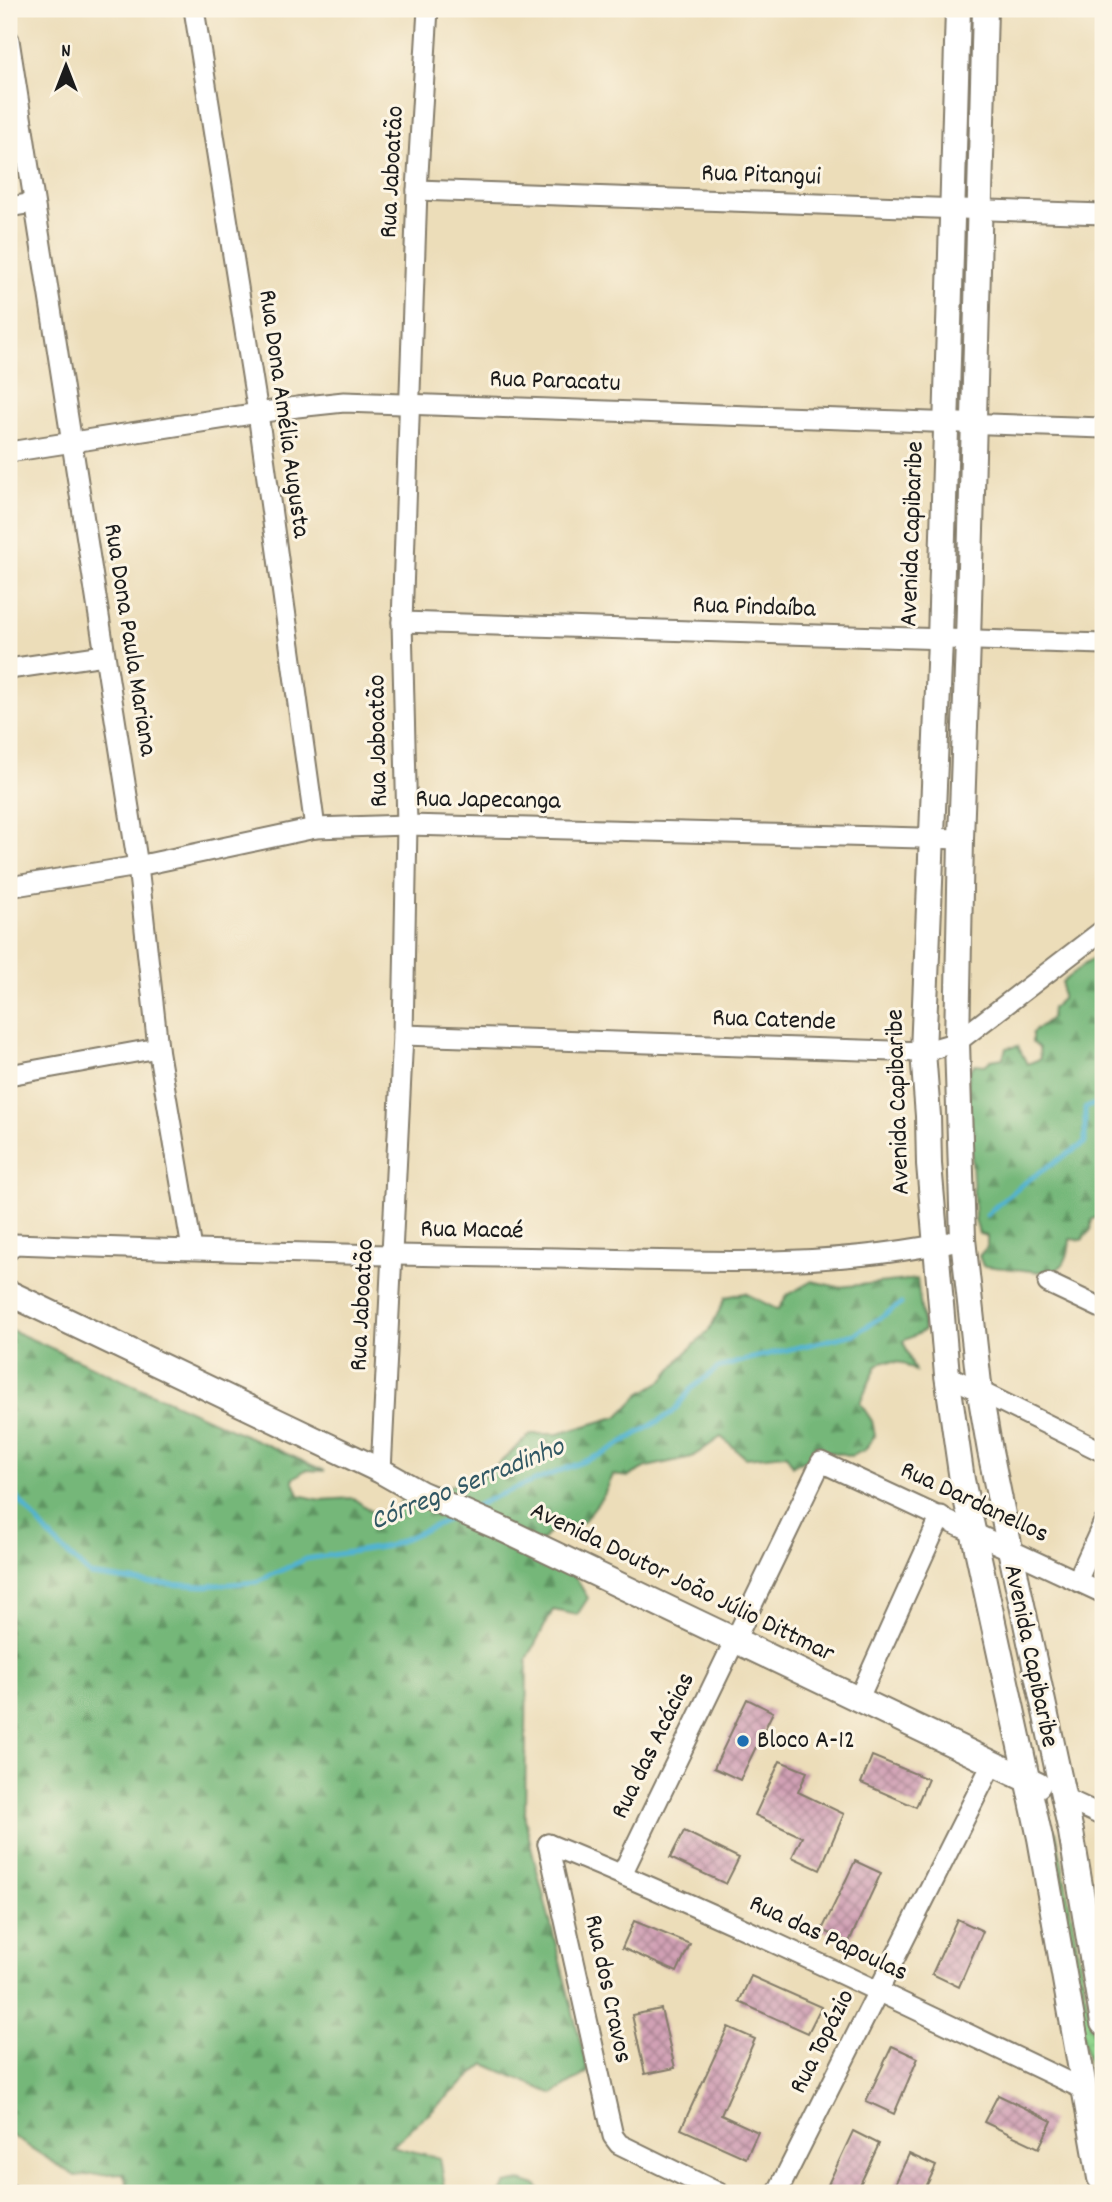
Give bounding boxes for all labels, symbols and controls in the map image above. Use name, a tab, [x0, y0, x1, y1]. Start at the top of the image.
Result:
north arrow	[32, 32, 102, 102]
text: N	[61, 39, 71, 66]
street label: Rua Jaboatão	[371, 105, 415, 239]
street label: Rua Pitangui	[701, 155, 822, 197]
street label: Rua Dona Amélia Augusta	[247, 288, 319, 541]
street label: Rua Paracatu	[489, 361, 621, 403]
street label: Avenida Capibaribe	[891, 440, 935, 628]
street label: Rua Dona Paula Mariana	[92, 521, 166, 760]
street label: Rua Pindaíba	[692, 587, 817, 629]
street label: Rua Jaboatão	[359, 674, 399, 808]
street label: Rua Japecanga	[415, 781, 562, 821]
street label: Rua Catende	[712, 1000, 836, 1042]
street label: Avenida Capibaribe	[877, 1008, 921, 1196]
street label: Rua Macaé	[420, 1212, 524, 1250]
street label: Rua Jaboatão	[341, 1238, 385, 1372]
water label: Córrego Serradinho	[365, 1428, 572, 1543]
street label: Rua Dardanellos	[894, 1452, 1054, 1554]
street label: Avenida Doutor João Júlio Dittmar	[524, 1493, 841, 1673]
street label: Avenida Capibaribe	[993, 1561, 1067, 1751]
street label: Rua das Acácias	[602, 1666, 706, 1826]
place label: Bloco A-12	[757, 1723, 855, 1760]
marker: Bloco A-12	[735, 1733, 751, 1749]
street label: Rua das Papoulas	[743, 1886, 913, 1992]
street label: Rua dos Cravos	[573, 1911, 641, 2067]
street label: Rua Topázio	[781, 1983, 865, 2101]

